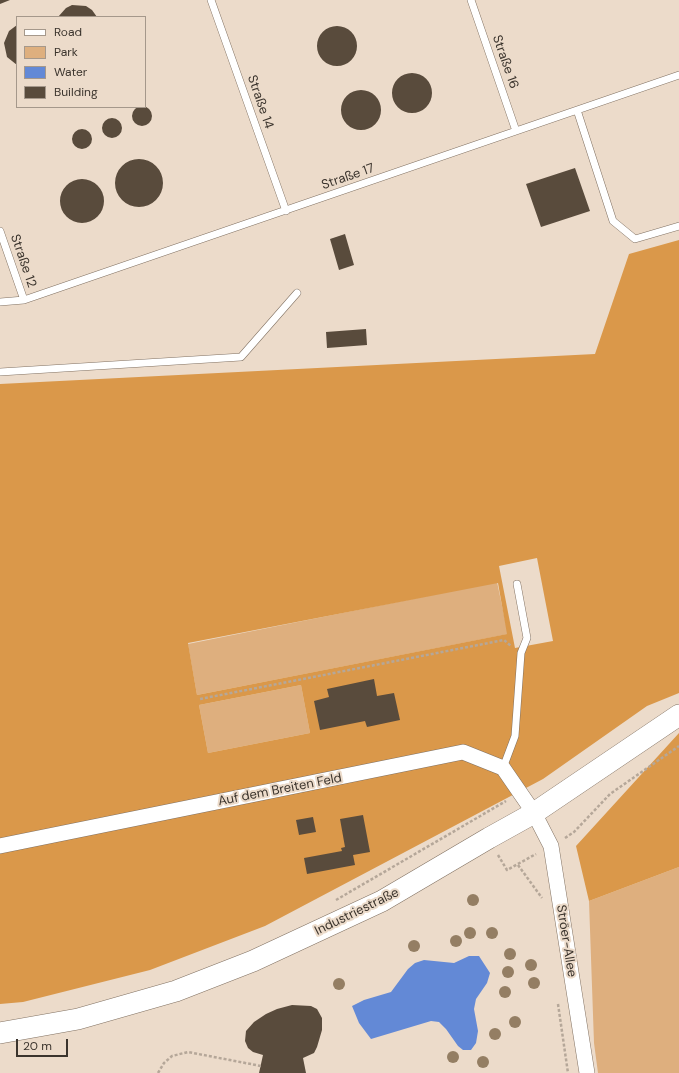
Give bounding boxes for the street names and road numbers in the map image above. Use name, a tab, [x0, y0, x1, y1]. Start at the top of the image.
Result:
street label: Straße 16	[489, 33, 521, 91]
street label: Straße 14	[244, 73, 276, 131]
street label: Straße 17	[320, 161, 376, 193]
street label: Straße 12	[7, 232, 39, 290]
street label: Auf dem Breiten Feld	[217, 770, 343, 810]
street label: Industriestraße	[312, 885, 402, 939]
street label: Ströer-Allee	[553, 904, 579, 978]

